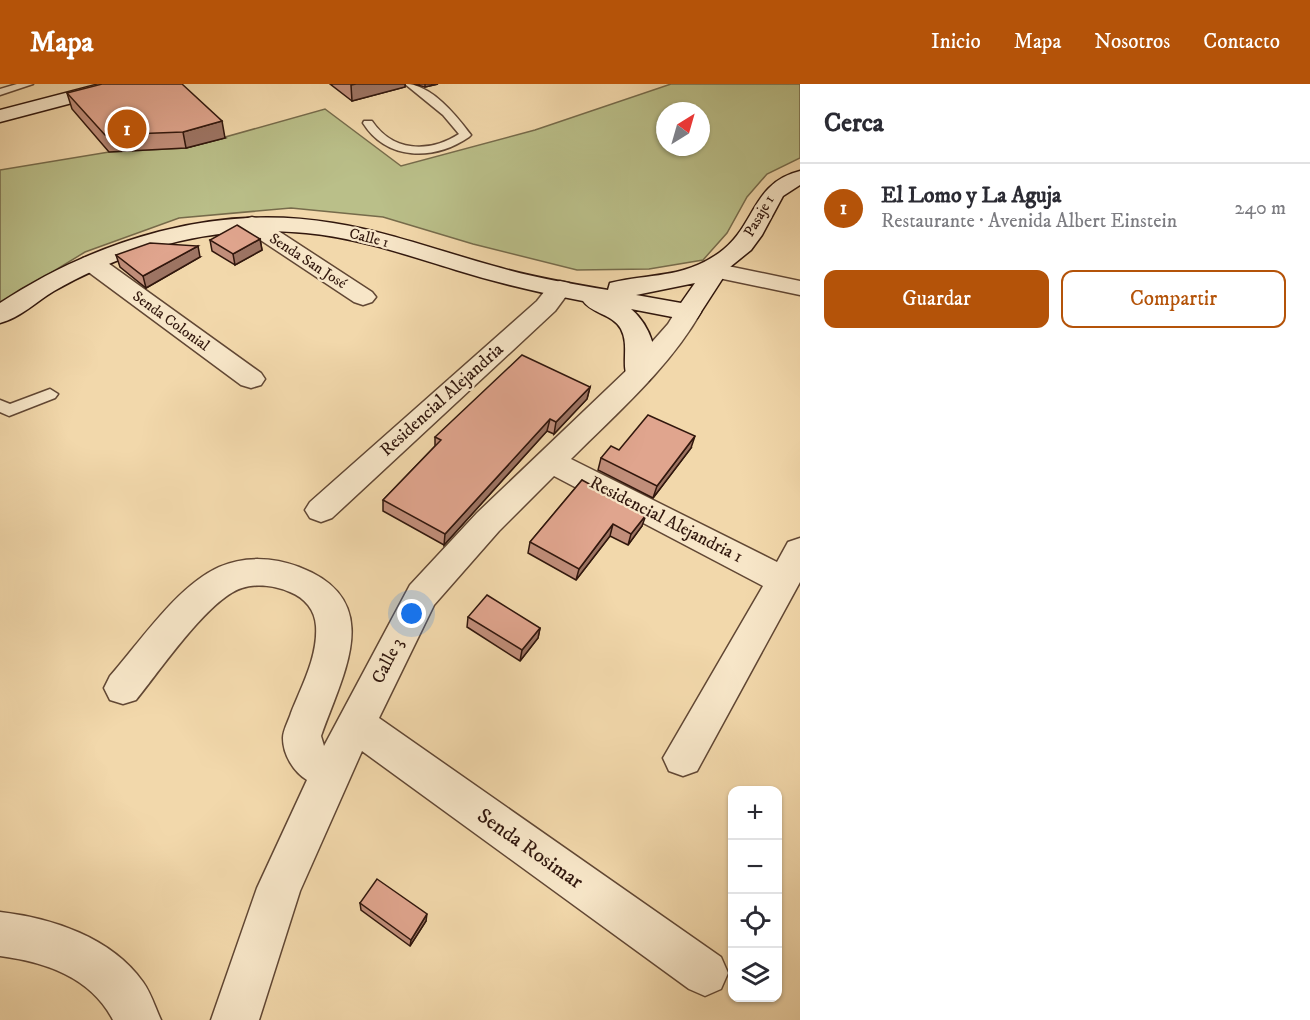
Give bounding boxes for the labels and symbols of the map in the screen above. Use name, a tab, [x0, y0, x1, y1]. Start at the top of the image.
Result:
north arrow	[656, 102, 710, 156]
pin: 1	[108, 106, 146, 152]
street label: Pasaje 1	[740, 192, 778, 240]
street label: Calle 1	[347, 224, 391, 252]
street label: Senda San José	[266, 229, 351, 293]
street label: Senda Colonial	[129, 287, 214, 356]
street label: Residencial Alejandria	[376, 339, 509, 461]
street label: Residencial Alejandria 1	[586, 472, 746, 568]
your location	[397, 599, 426, 628]
street label: Calle 3	[367, 634, 409, 688]
street label: Senda Rosimar	[472, 803, 588, 895]

